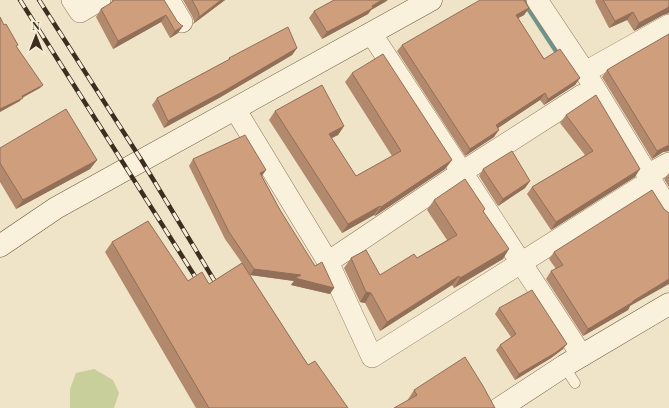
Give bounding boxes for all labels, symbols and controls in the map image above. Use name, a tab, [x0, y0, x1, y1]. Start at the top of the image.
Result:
north arrow	[16, 16, 56, 56]
text: N	[32, 18, 40, 33]

